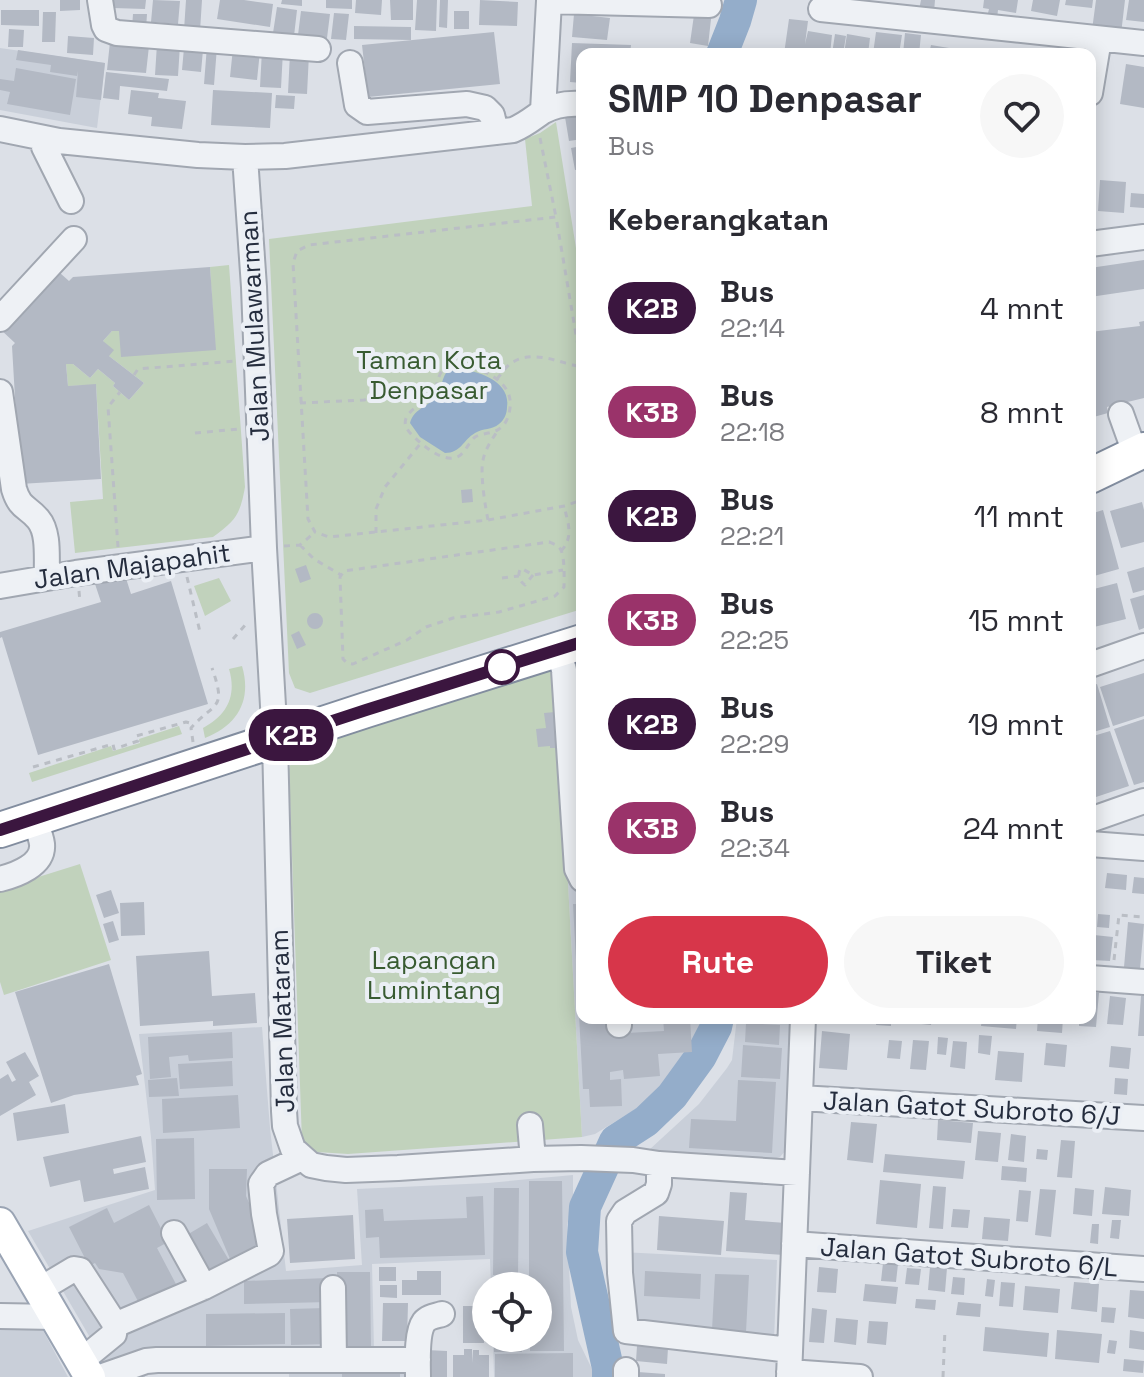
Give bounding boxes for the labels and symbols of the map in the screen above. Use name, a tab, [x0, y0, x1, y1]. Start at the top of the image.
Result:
street label: Jalan Mulawarman	[231, 209, 277, 443]
park label: Taman Kota Denpasar	[356, 343, 502, 407]
street label: Jalan Majapahit	[31, 535, 233, 597]
unlabelled marker	[485, 650, 519, 684]
line badge: K2B	[245, 709, 337, 761]
street label: Jalan Mataram	[262, 929, 302, 1113]
park label: Lapangan Lumintang	[367, 943, 501, 1007]
street label: Jalan Gatot Subroto 6/J	[822, 1083, 1122, 1133]
street label: Jalan Gatot Subroto 6/L	[819, 1230, 1119, 1284]

